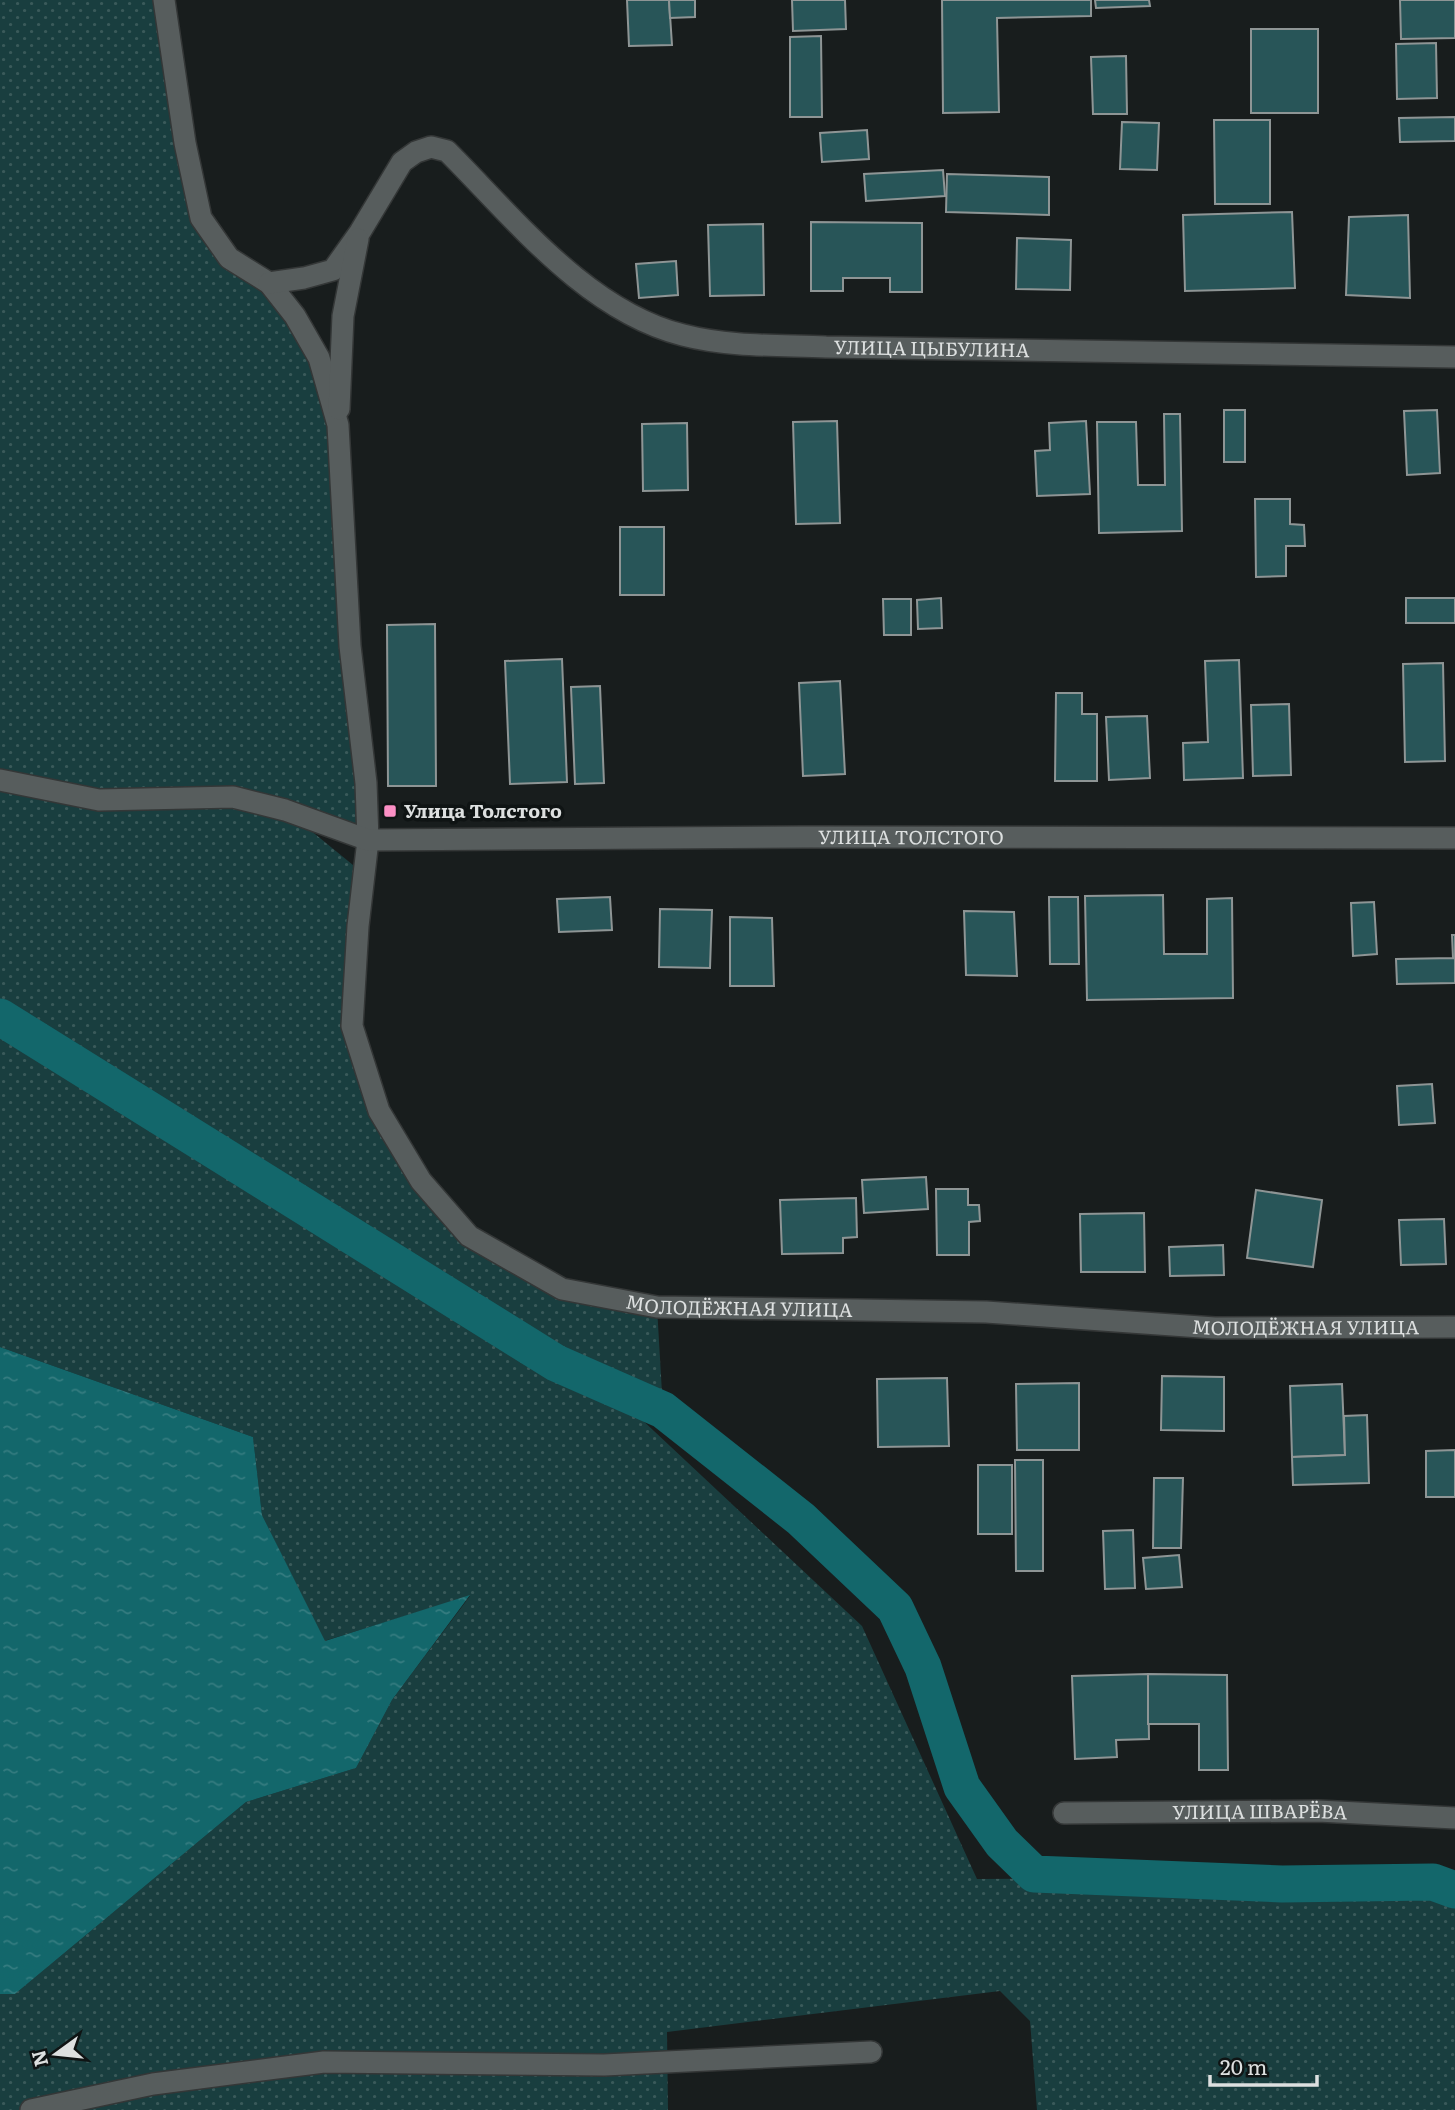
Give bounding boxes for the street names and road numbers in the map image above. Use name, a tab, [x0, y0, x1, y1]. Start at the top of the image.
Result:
street label: УЛИЦА ЦЫБУЛИНА	[834, 332, 1030, 363]
street label: УЛИЦА ТОЛСТОГО	[818, 822, 1004, 850]
street label: МОЛОДЁЖНАЯ УЛИЦА	[624, 1286, 853, 1323]
street label: МОЛОДЁЖНАЯ УЛИЦА	[1191, 1311, 1419, 1341]
street label: УЛИЦА ШВАРЁВА	[1172, 1796, 1348, 1825]

